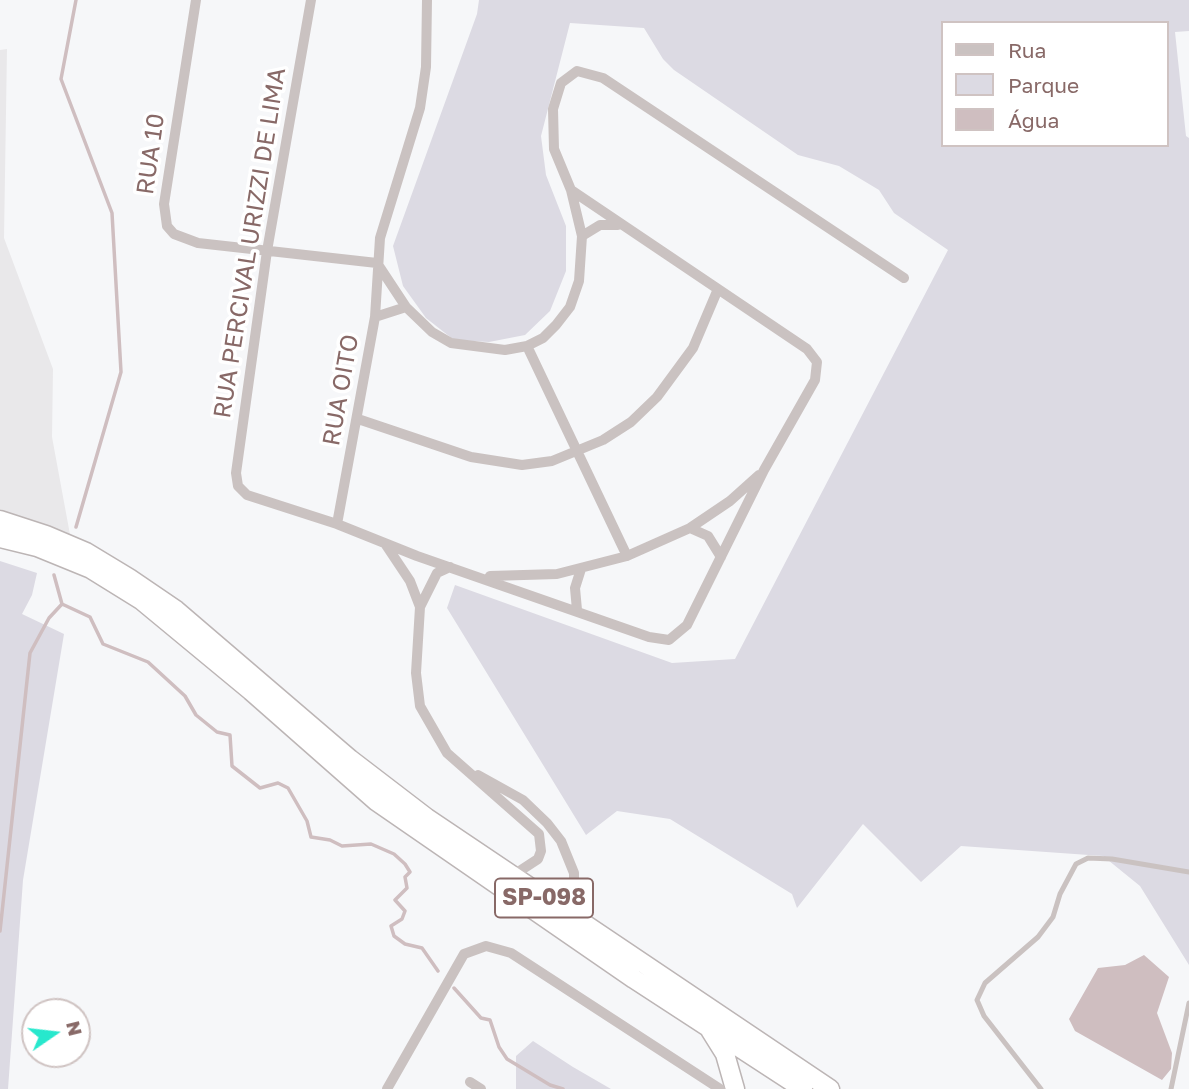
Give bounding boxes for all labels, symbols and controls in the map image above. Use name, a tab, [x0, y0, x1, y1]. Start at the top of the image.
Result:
legend	[940, 21, 1168, 147]
text: Rua	[1008, 37, 1046, 63]
street label: RUA PERCIVAL URIZZI DE LIMA	[208, 66, 292, 420]
text: Parque	[1008, 72, 1079, 98]
text: Água	[1008, 107, 1059, 133]
street label: RUA 10	[131, 112, 171, 196]
street label: RUA OITO	[317, 332, 365, 448]
road number: SP-098	[495, 878, 593, 917]
north arrow	[21, 998, 91, 1068]
text: N	[62, 1018, 88, 1038]

